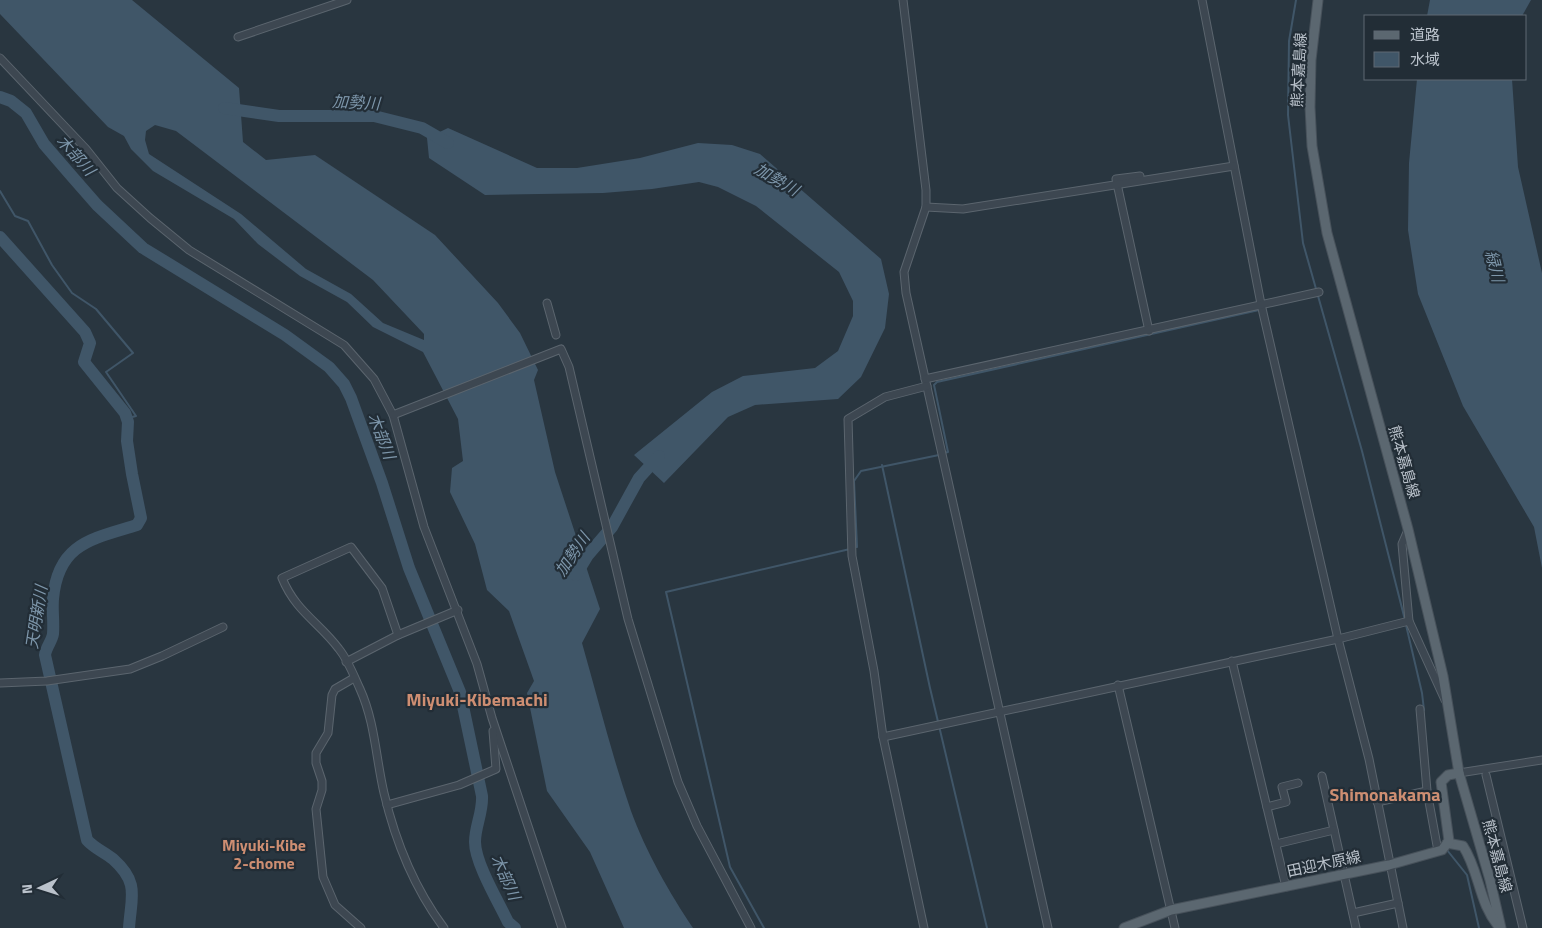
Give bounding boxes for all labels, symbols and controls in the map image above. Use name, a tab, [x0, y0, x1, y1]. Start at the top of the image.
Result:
legend	[1364, 15, 1527, 80]
text: 道路	[1410, 23, 1440, 46]
street label: 熊本嘉島線	[1285, 32, 1312, 108]
text: 水域	[1410, 48, 1440, 71]
water label: 加勢川	[331, 89, 383, 115]
water label: 木部川	[51, 129, 102, 182]
water label: 加勢川	[750, 157, 806, 202]
water label: 緑川	[1479, 248, 1511, 286]
water label: 木部川	[362, 409, 403, 465]
street label: 熊本嘉島線	[1383, 423, 1426, 501]
water label: 加勢川	[549, 526, 596, 581]
water label: 天明新川	[19, 582, 53, 650]
district label: Miyuki-Kibemachi	[406, 686, 548, 713]
district label: Shimonakama	[1330, 781, 1441, 808]
street label: 熊本嘉島線	[1477, 817, 1518, 895]
district label: Miyuki-Kibe 2-chome	[222, 833, 306, 875]
street label: 田迎木原線	[1285, 844, 1363, 883]
water label: 木部川	[485, 850, 528, 906]
north arrow	[15, 863, 65, 913]
text: N	[16, 883, 37, 895]

